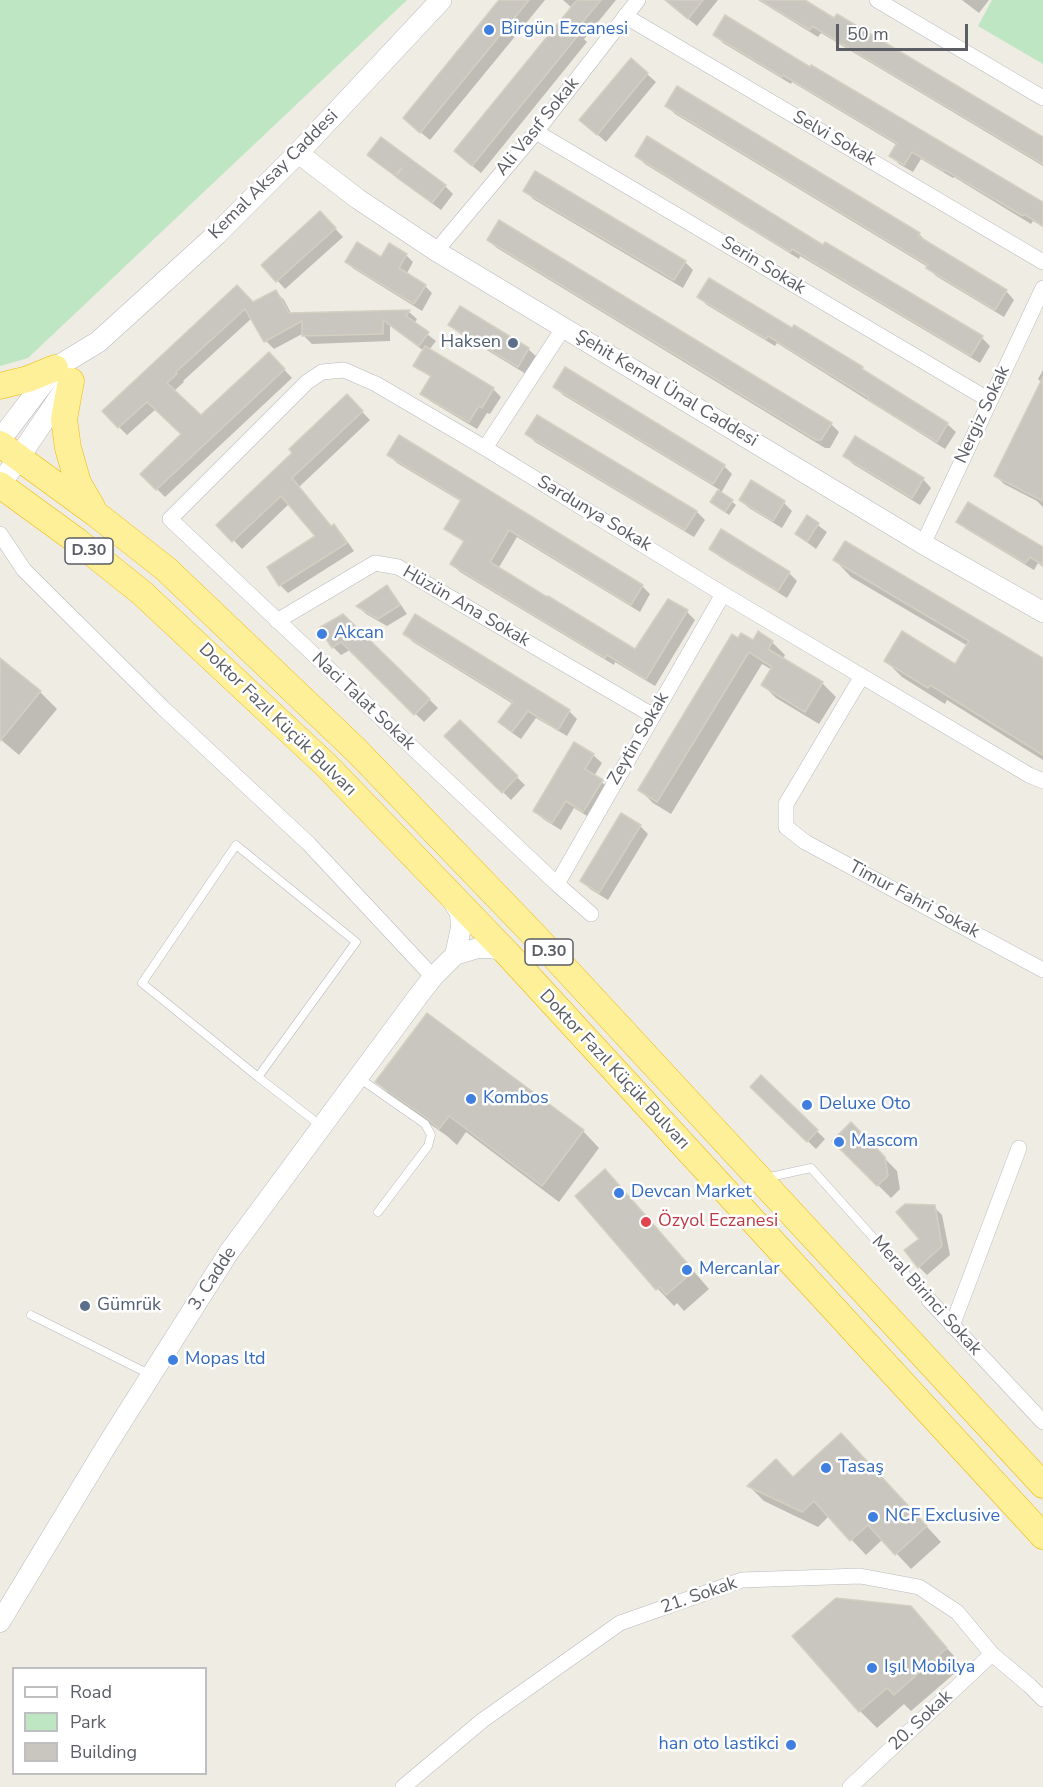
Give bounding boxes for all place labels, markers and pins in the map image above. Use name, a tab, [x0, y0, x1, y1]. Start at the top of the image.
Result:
place label: Birgün Ezcanesi	[501, 19, 628, 41]
marker: Birgün Ezcanesi	[482, 23, 496, 37]
place label: Haksen	[440, 332, 501, 354]
marker: Haksen	[506, 336, 520, 350]
place label: Akcan	[334, 623, 384, 645]
marker: Akcan	[315, 627, 329, 641]
place label: Kombos	[483, 1088, 549, 1110]
marker: Kombos	[464, 1092, 478, 1106]
place label: Deluxe Oto	[819, 1094, 911, 1116]
marker: Deluxe Oto	[800, 1098, 814, 1112]
place label: Mascom	[851, 1131, 918, 1153]
marker: Mascom	[832, 1135, 846, 1149]
place label: Devcan Market	[631, 1182, 752, 1204]
marker: Devcan Market	[612, 1186, 626, 1200]
place label: Özyol Eczanesi	[658, 1211, 778, 1233]
marker: Özyol Eczanesi	[639, 1215, 653, 1229]
place label: Mercanlar	[699, 1259, 780, 1281]
marker: Mercanlar	[680, 1263, 694, 1277]
place label: Gümrük	[97, 1295, 161, 1317]
marker: Gümrük	[78, 1299, 92, 1313]
place label: Mopas ltd	[185, 1349, 266, 1371]
marker: Mopas ltd	[166, 1353, 180, 1367]
place label: Tasaş	[838, 1457, 884, 1479]
marker: Tasaş	[819, 1461, 833, 1475]
place label: NCF Exclusive	[885, 1506, 1000, 1528]
marker: NCF Exclusive	[866, 1510, 880, 1524]
place label: Işıl Mobilya	[884, 1657, 975, 1679]
marker: Işıl Mobilya	[865, 1661, 879, 1675]
place label: han oto lastikci	[658, 1734, 779, 1756]
marker: han oto lastikci	[784, 1738, 798, 1752]

